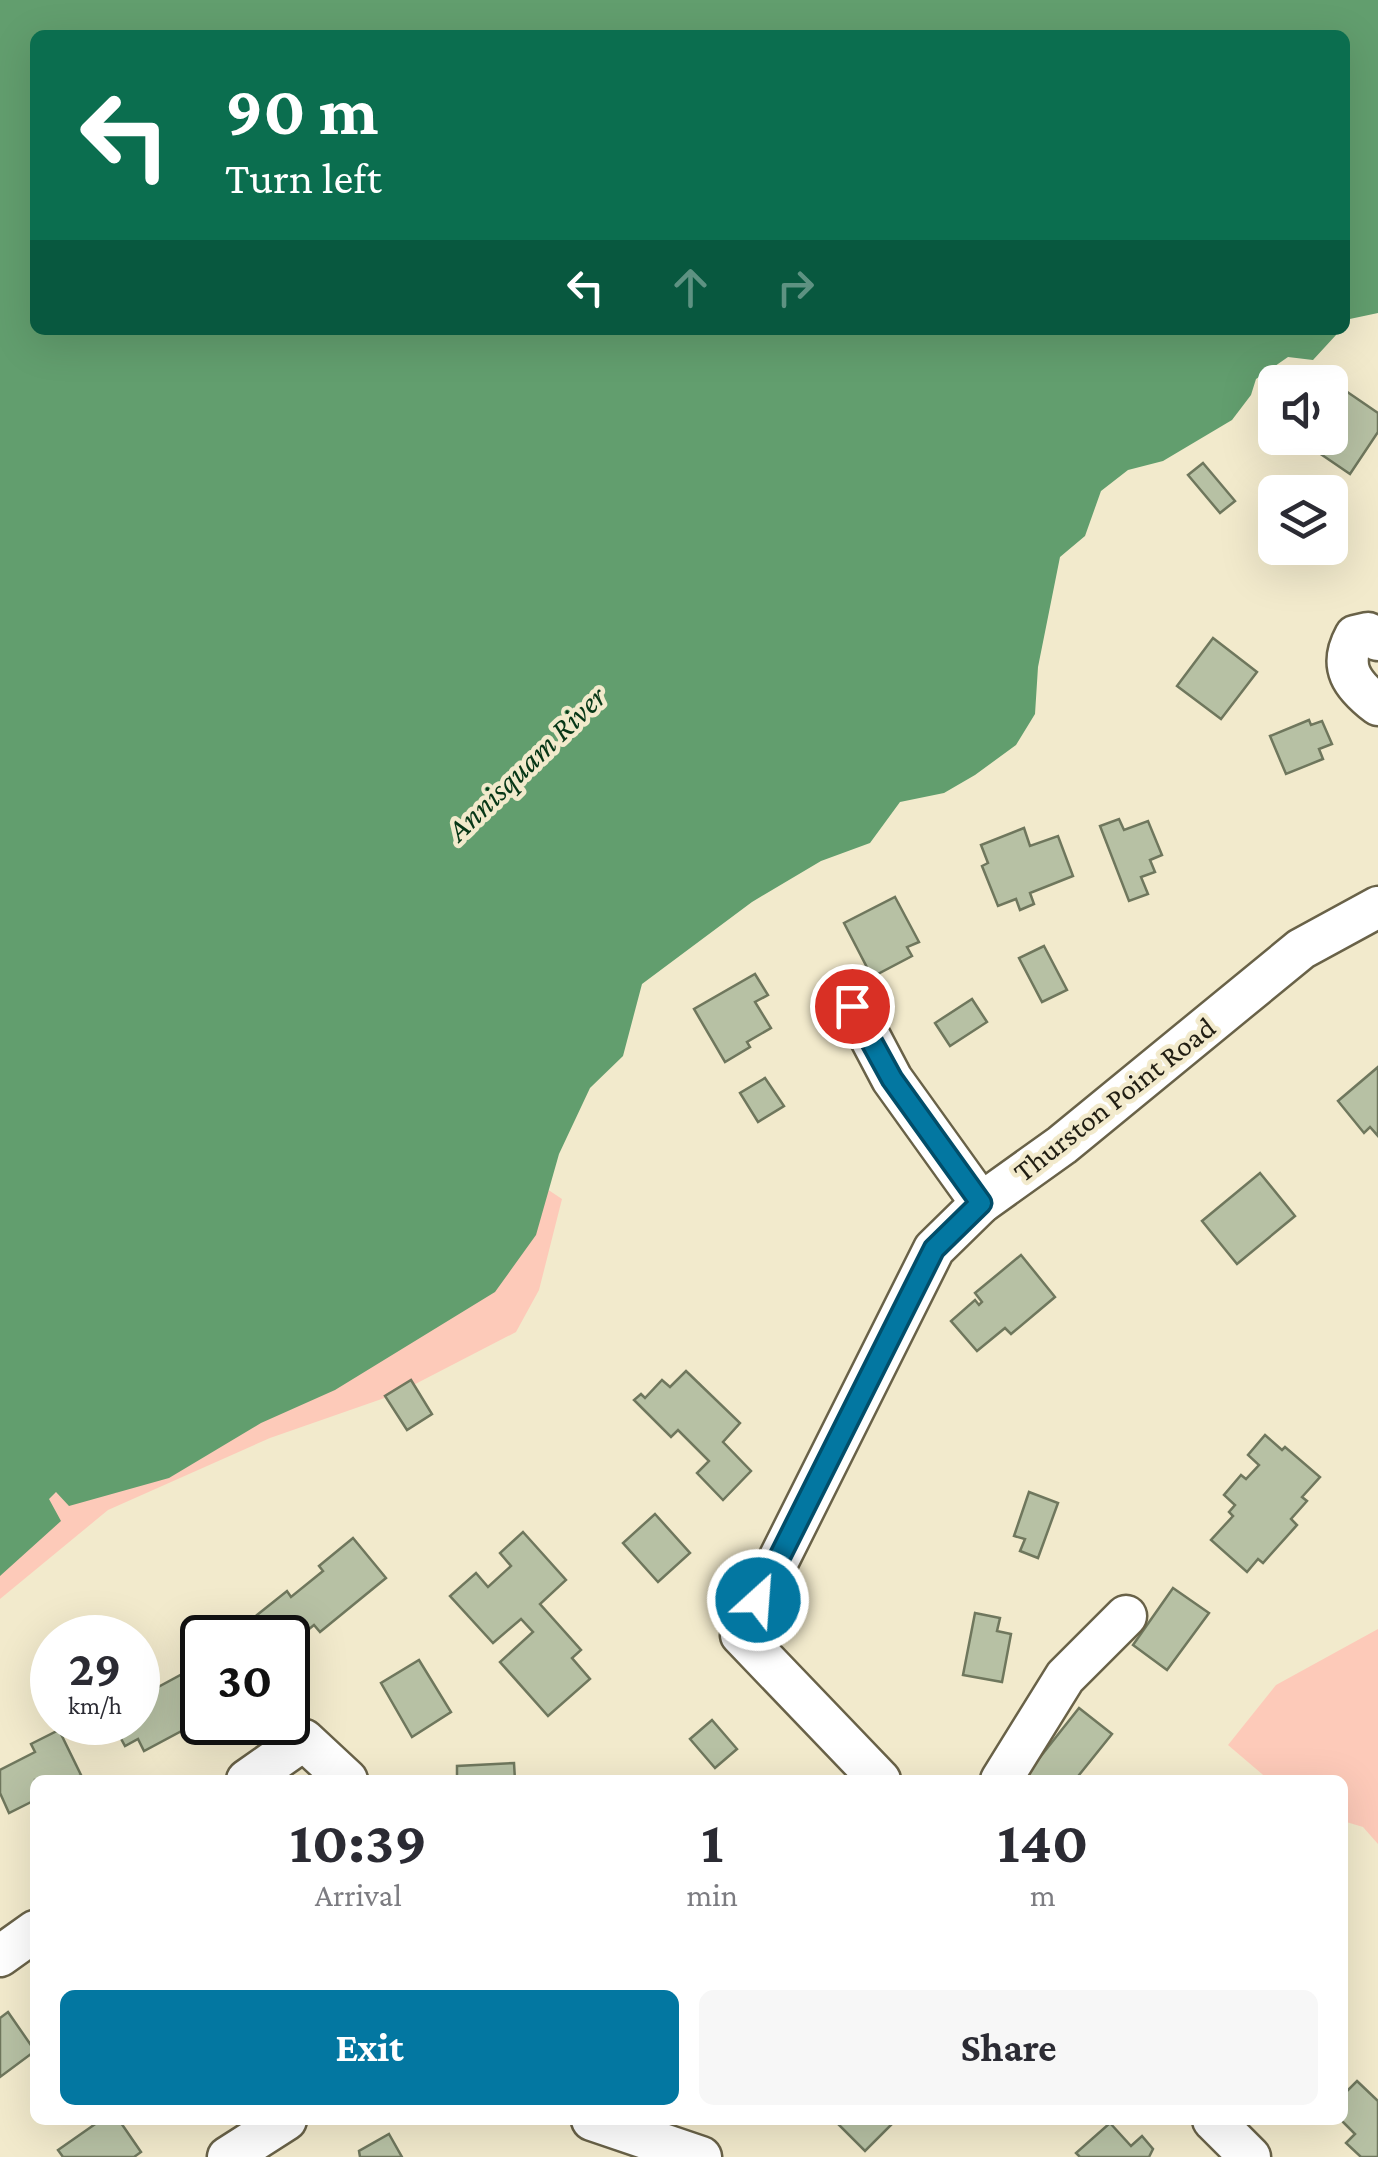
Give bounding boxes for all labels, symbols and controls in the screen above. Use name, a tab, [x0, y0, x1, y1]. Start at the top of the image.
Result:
icon: left	[60, 70, 190, 200]
text: 90 m	[225, 71, 378, 149]
text: Turn left	[225, 153, 382, 203]
icon: left	[558, 260, 613, 315]
icon: ahead	[663, 260, 718, 315]
icon: right	[768, 260, 823, 315]
map controls	[1258, 365, 1348, 565]
button: sound	[1258, 365, 1348, 455]
button: layers	[1258, 475, 1348, 565]
water label: Annisquam River	[438, 678, 613, 849]
pin	[810, 964, 895, 1049]
icon: arrive	[825, 979, 880, 1034]
street label: Thurston Point Road	[1007, 1010, 1221, 1188]
position arrow	[706, 1548, 810, 1652]
speed limit sign: 30	[180, 1615, 310, 1745]
text: 29	[69, 1640, 121, 1696]
text: km/h	[68, 1692, 122, 1719]
text: 10:39	[289, 1808, 427, 1875]
text: 1	[701, 1808, 723, 1875]
text: 140	[997, 1808, 1089, 1875]
text: Arrival	[315, 1877, 402, 1913]
text: min	[687, 1877, 738, 1913]
text: m	[1030, 1877, 1056, 1913]
button: Exit	[60, 1990, 679, 2105]
button: Share	[699, 1990, 1318, 2105]

